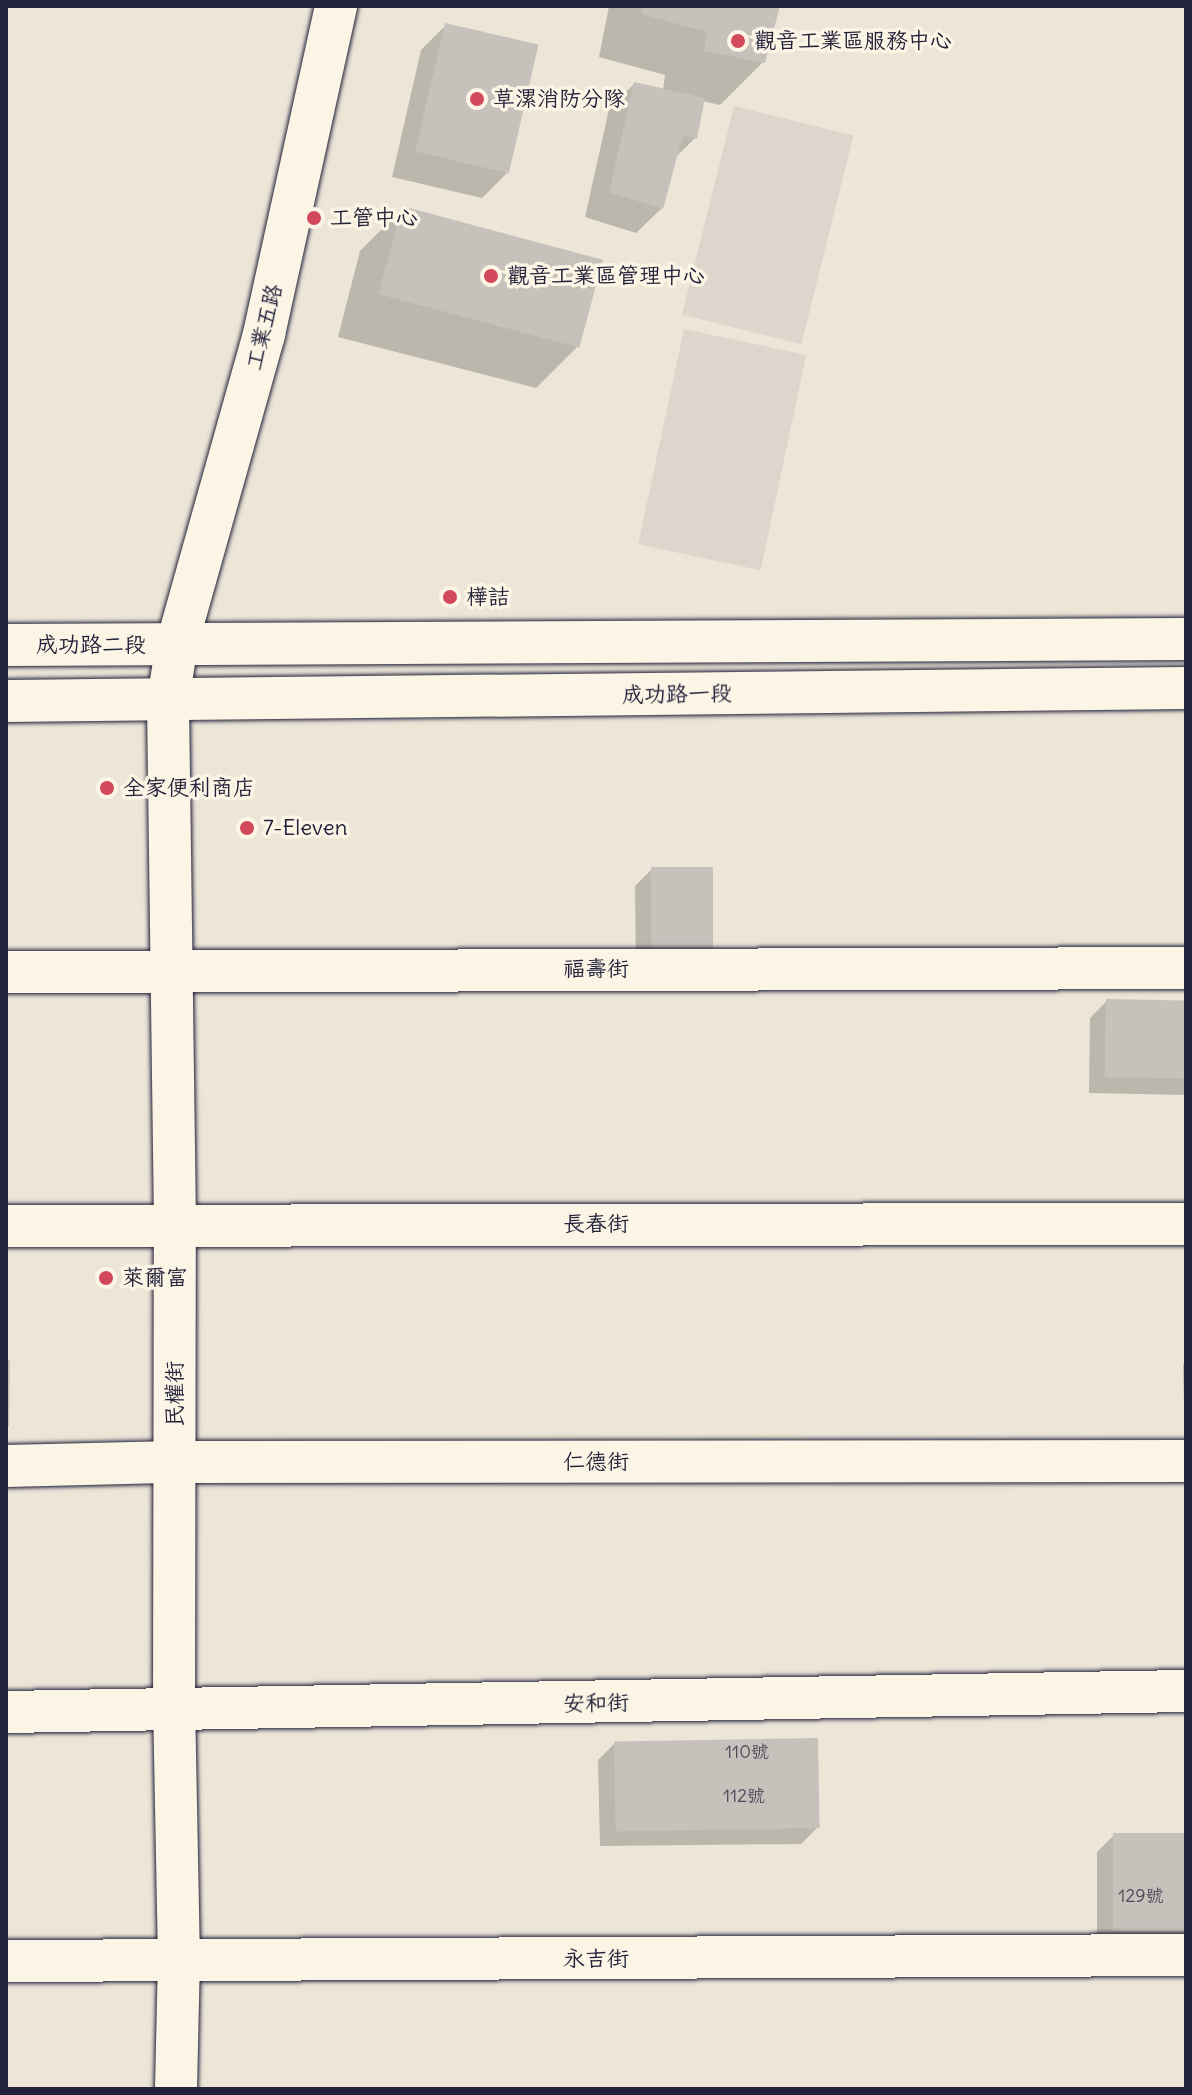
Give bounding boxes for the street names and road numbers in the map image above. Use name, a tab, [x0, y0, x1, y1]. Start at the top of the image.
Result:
street label: 工業五路	[241, 281, 287, 373]
street label: 成功路二段	[36, 632, 146, 658]
street label: 成功路一段	[622, 680, 732, 708]
street label: 福壽街	[563, 956, 629, 982]
street label: 長春街	[563, 1211, 629, 1237]
street label: 民權街	[162, 1361, 188, 1427]
street label: 仁德街	[563, 1449, 629, 1475]
street label: 安和街	[563, 1689, 629, 1717]
street label: 永吉街	[563, 1946, 629, 1972]

